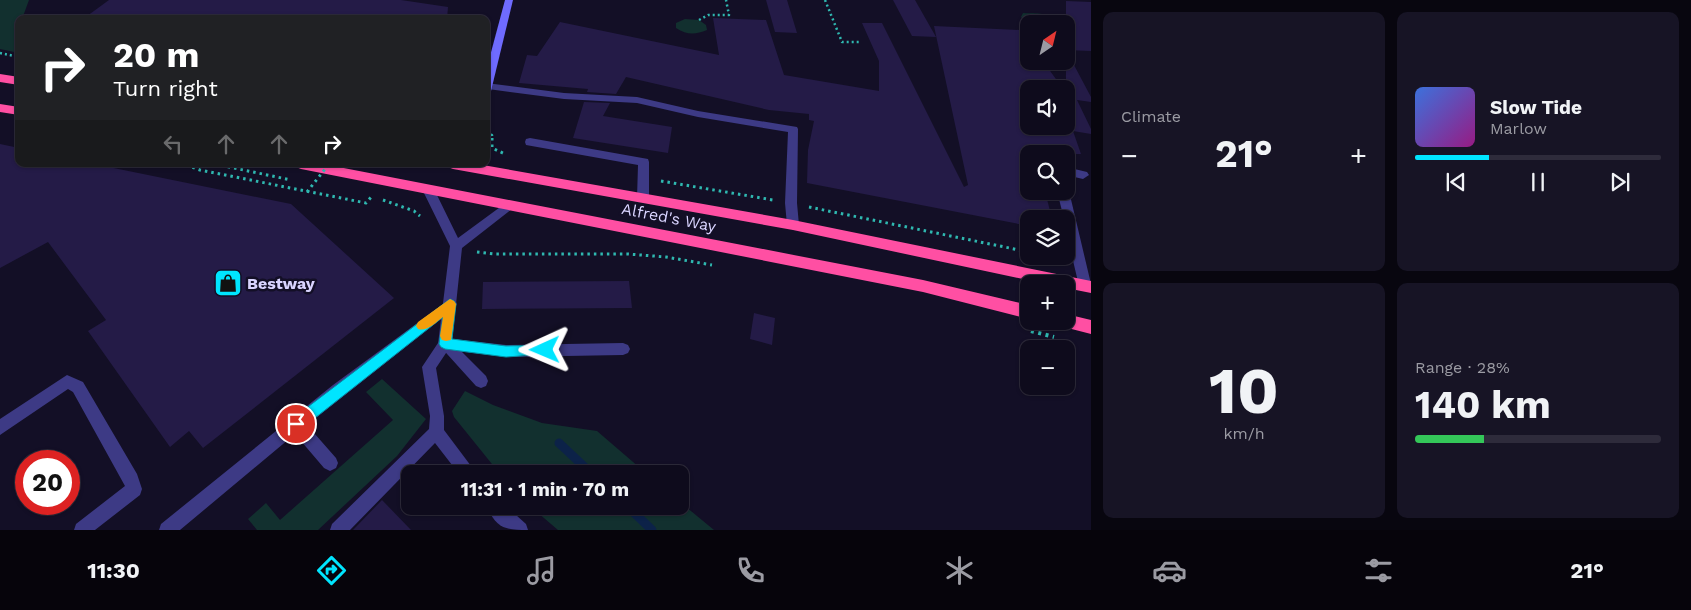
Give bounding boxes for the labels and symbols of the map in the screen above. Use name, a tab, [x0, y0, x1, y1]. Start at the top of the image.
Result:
north arrow	[1020, 15, 1075, 70]
street label: Alfred's Way	[620, 199, 719, 236]
shop icon: Bestway	[213, 268, 243, 298]
place label: Bestway	[247, 274, 316, 293]
position arrow	[518, 323, 570, 375]
pin	[275, 403, 317, 445]
speed limit sign: 20	[15, 450, 80, 515]

